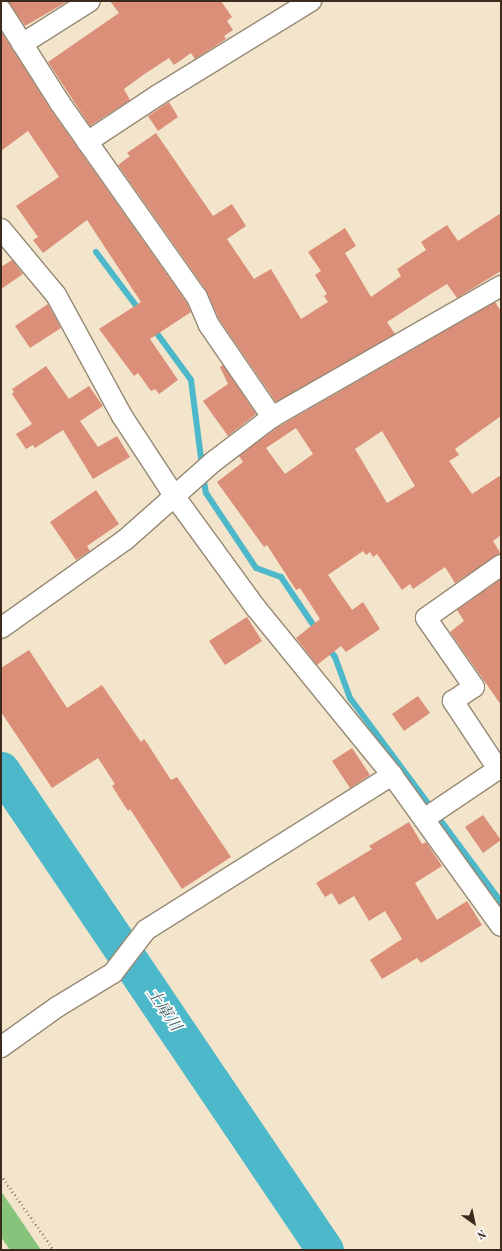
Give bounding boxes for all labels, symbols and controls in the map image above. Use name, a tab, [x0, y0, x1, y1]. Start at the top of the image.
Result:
water label: 土庫川	[142, 985, 184, 1035]
north arrow	[454, 1203, 494, 1243]
text: N	[474, 1227, 487, 1240]

